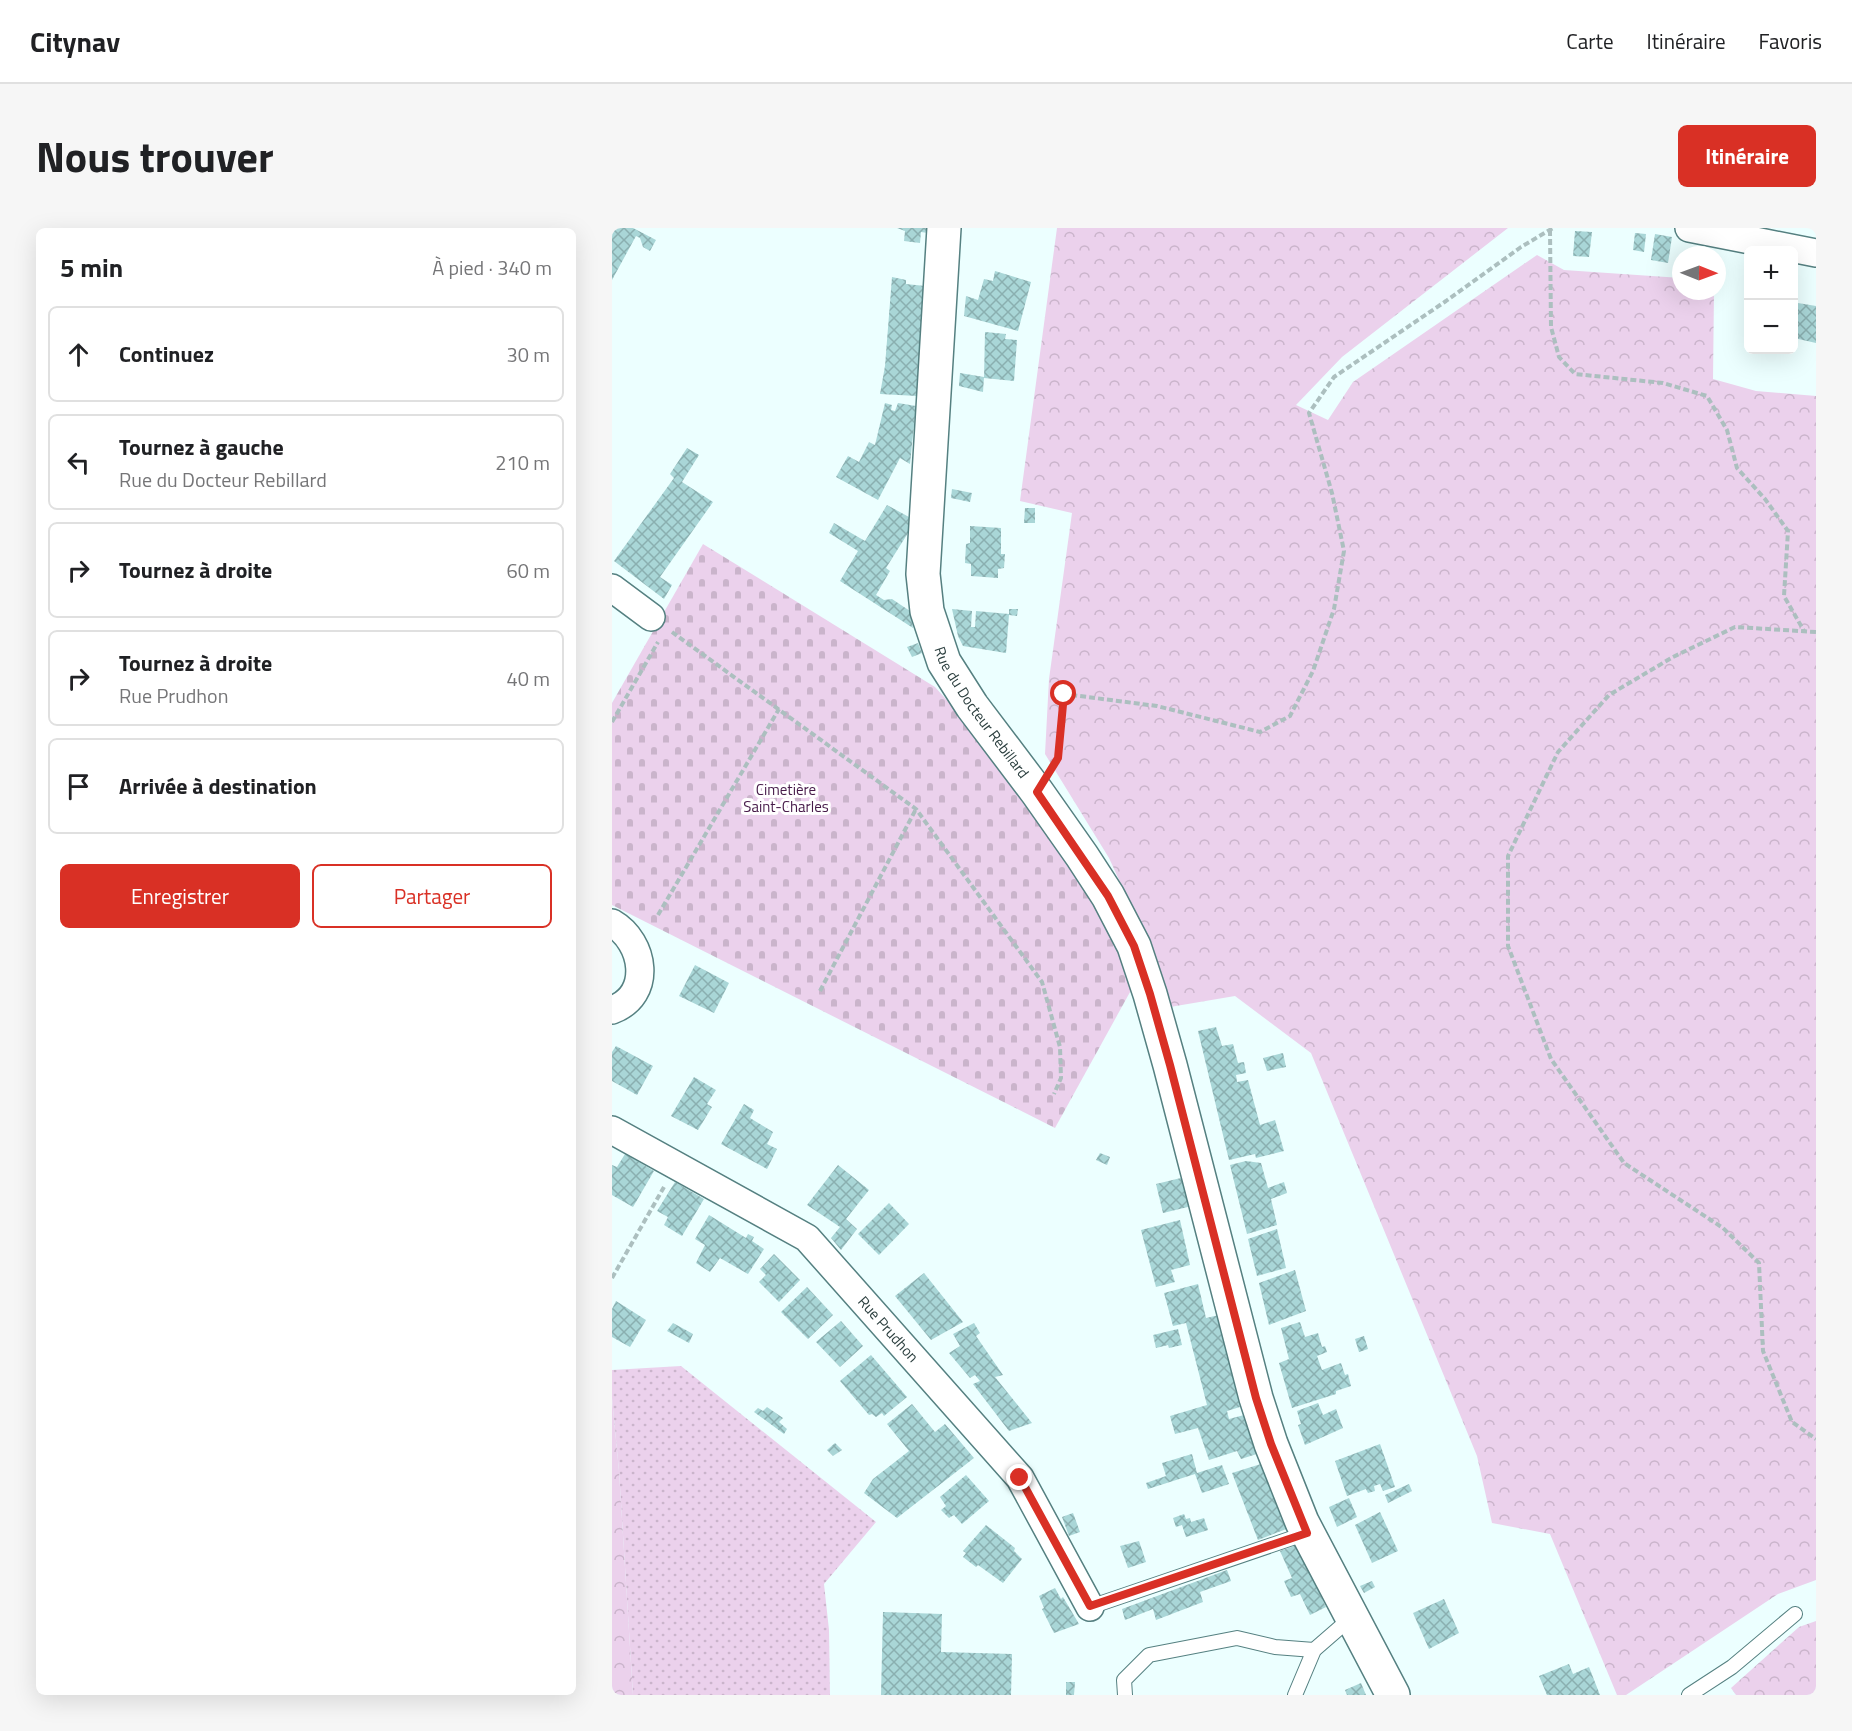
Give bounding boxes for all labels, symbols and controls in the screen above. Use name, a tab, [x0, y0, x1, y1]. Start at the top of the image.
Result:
text: Citynav	[30, 20, 120, 63]
text: Carte	[1566, 25, 1614, 57]
text: Itinéraire	[1647, 25, 1726, 57]
text: Favoris	[1759, 25, 1822, 57]
text: Nous trouver	[36, 124, 274, 188]
button: Itinéraire	[1678, 125, 1816, 187]
north arrow	[1672, 246, 1726, 300]
map controls	[1744, 246, 1798, 354]
button: +	[1744, 246, 1798, 300]
text: 5 min	[60, 248, 123, 287]
text: À pied · 340 m	[432, 252, 552, 283]
button: −	[1744, 300, 1798, 354]
text: Continuez	[119, 337, 214, 371]
icon: ahead	[62, 338, 95, 371]
text: 30 m	[506, 339, 550, 370]
text: Tournez à gauche	[119, 430, 284, 464]
icon: left	[62, 446, 95, 479]
text: 210 m	[495, 447, 550, 478]
text: Rue du Docteur Rebillard	[119, 464, 327, 495]
text: Tournez à droite	[119, 553, 272, 587]
icon: right	[62, 554, 95, 587]
text: 60 m	[506, 555, 550, 586]
street label: Rue du Docteur Rebillard	[929, 643, 1035, 783]
text: Tournez à droite	[119, 646, 272, 680]
icon: right	[62, 662, 95, 695]
text: 40 m	[506, 663, 550, 694]
text: Rue Prudhon	[119, 680, 228, 711]
route start	[1050, 680, 1076, 706]
text: Arrivée à destination	[119, 769, 317, 803]
icon: arrive	[62, 770, 95, 803]
park label: Cimetière Saint-Charles	[743, 778, 829, 818]
button: Enregistrer	[60, 864, 300, 928]
button: Partager	[312, 864, 552, 928]
street label: Rue Prudhon	[853, 1291, 924, 1367]
route end	[1006, 1464, 1032, 1490]

